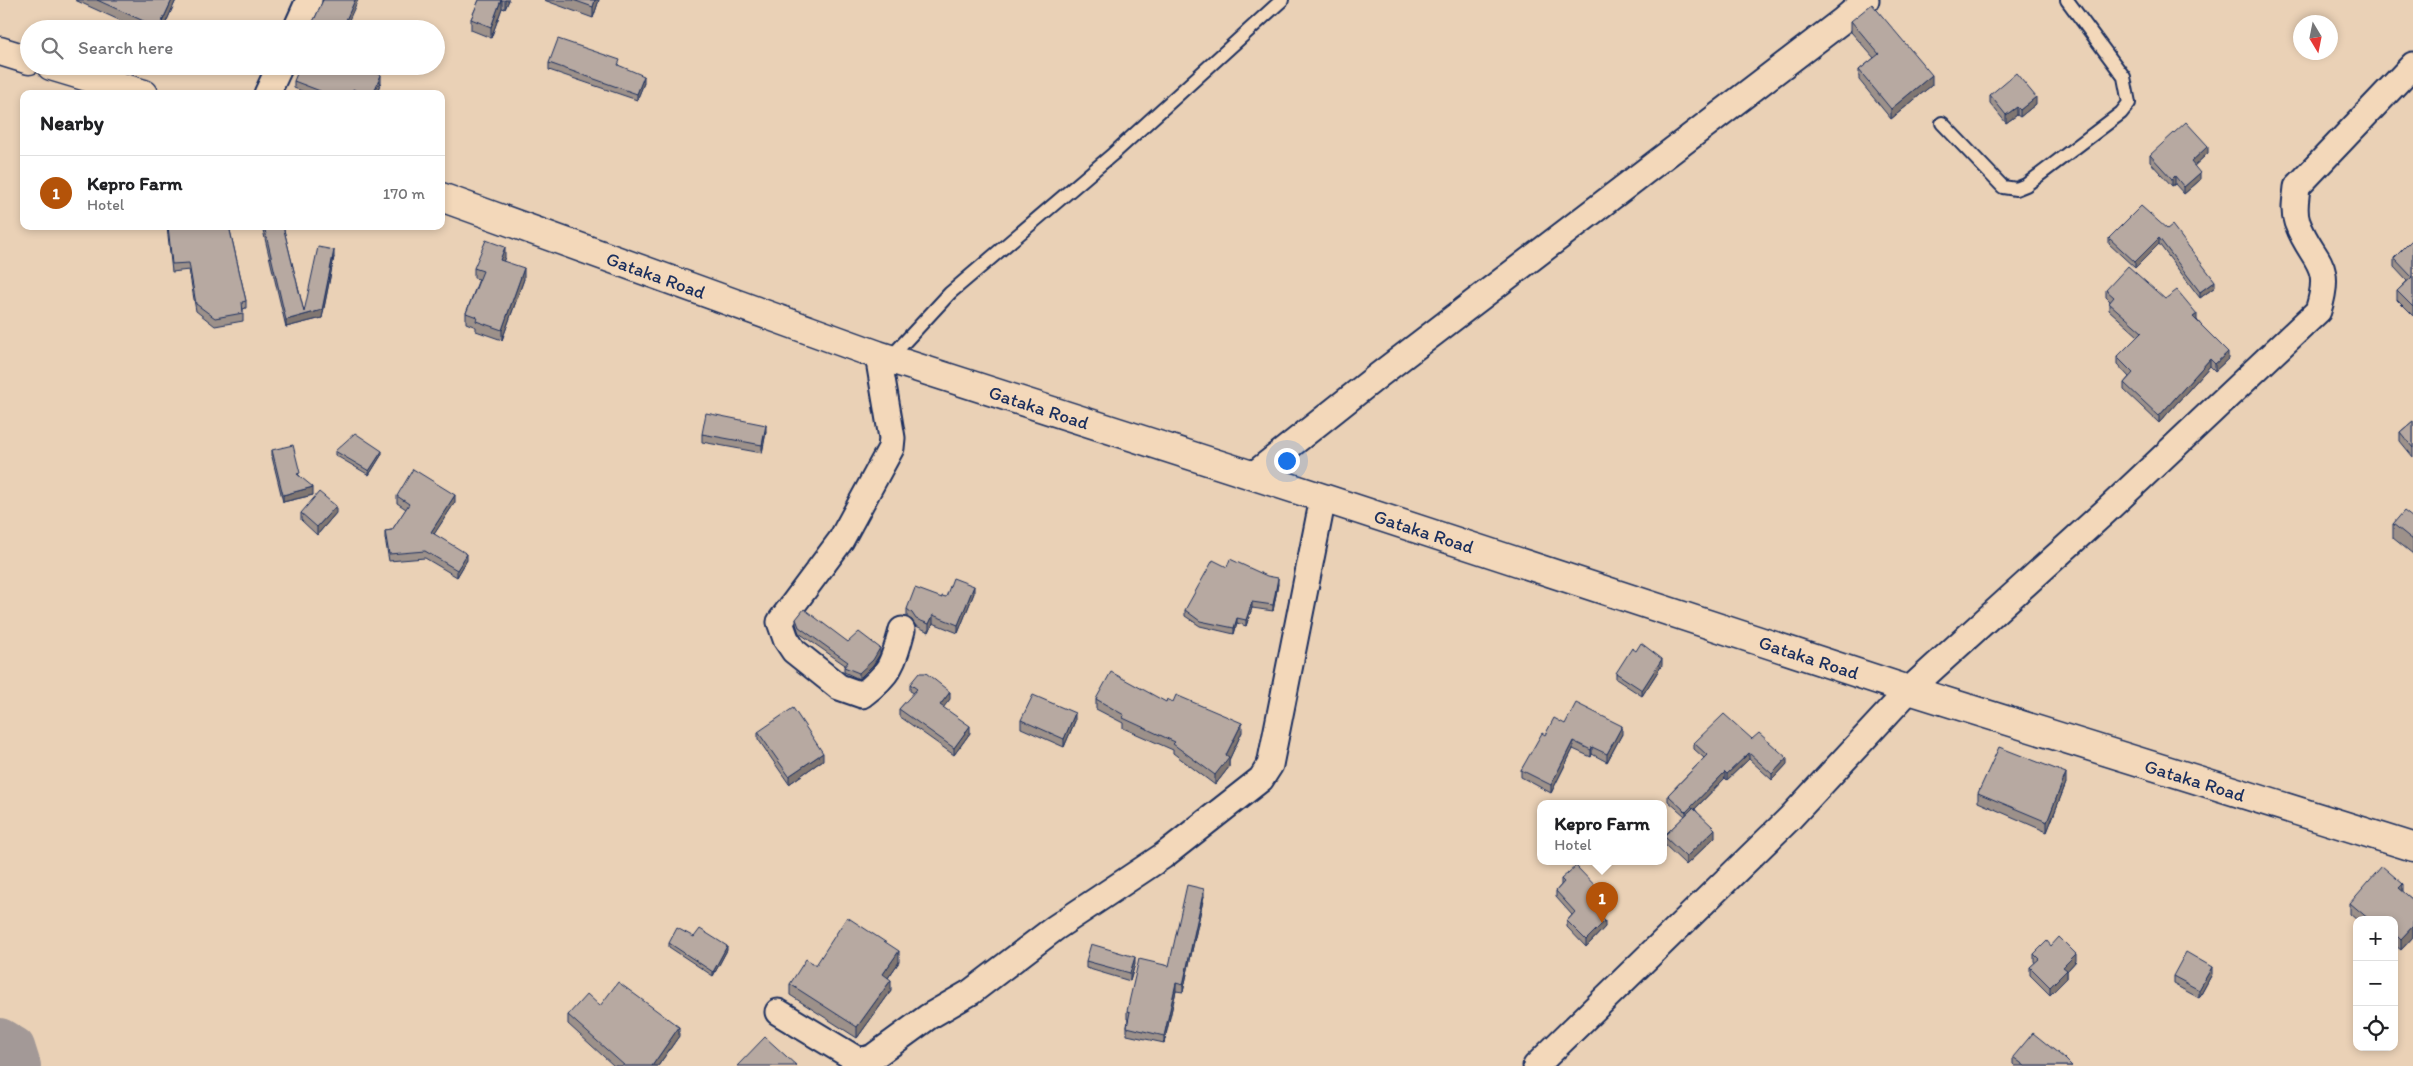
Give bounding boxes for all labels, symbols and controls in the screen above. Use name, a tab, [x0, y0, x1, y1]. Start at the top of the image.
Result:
north arrow	[2293, 15, 2338, 60]
search box	[20, 20, 445, 75]
icon: search	[38, 34, 66, 62]
text: Search here	[78, 36, 173, 59]
text: Nearby	[40, 110, 104, 135]
text: Kepro Farm	[87, 172, 182, 195]
text: 1	[52, 184, 60, 203]
text: 170 m	[383, 184, 425, 203]
text: Hotel	[87, 195, 124, 214]
street label: Gataka Road	[603, 247, 709, 304]
street label: Gataka Road	[986, 380, 1092, 435]
your location	[1274, 448, 1300, 474]
street label: Gataka Road	[1371, 504, 1477, 559]
street label: Gataka Road	[1756, 630, 1862, 685]
street label: Gataka Road	[2142, 754, 2249, 807]
popup	[1537, 800, 1667, 865]
text: Kepro Farm	[1554, 812, 1650, 835]
text: Hotel	[1554, 835, 1592, 854]
pin: 1	[1586, 882, 1618, 923]
map controls	[2353, 916, 2398, 1051]
button: +	[2353, 916, 2398, 961]
button: −	[2353, 961, 2398, 1006]
button: locate	[2353, 1006, 2398, 1051]

